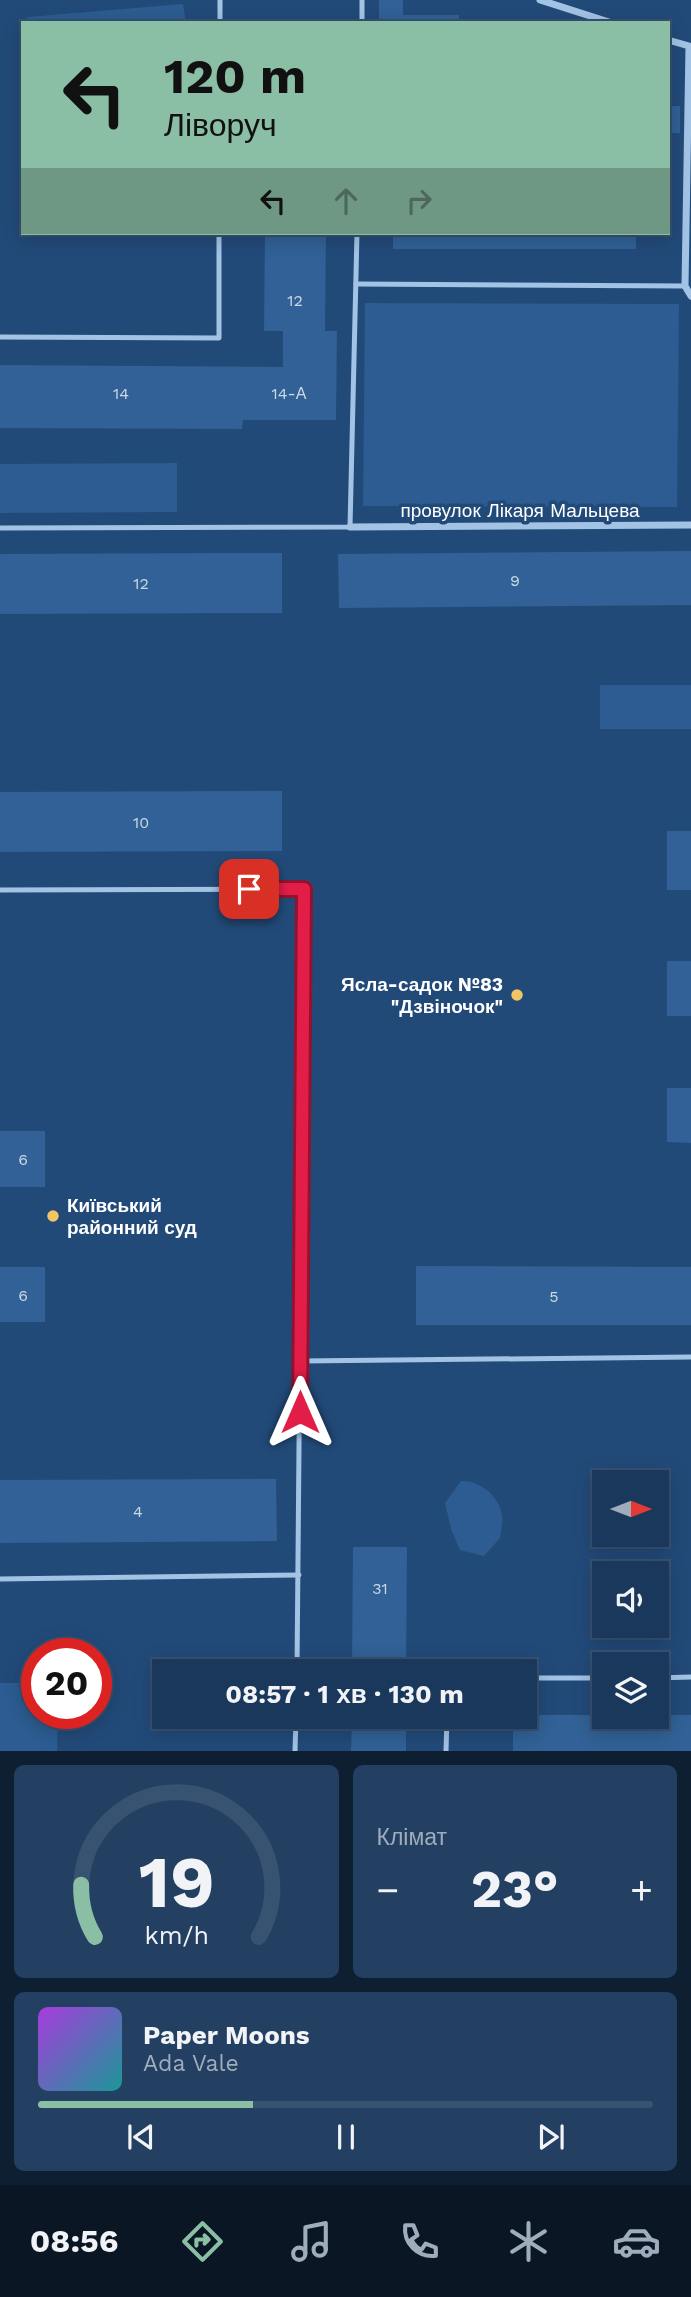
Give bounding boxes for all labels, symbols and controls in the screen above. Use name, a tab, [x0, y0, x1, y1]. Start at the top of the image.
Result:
text: 120 m	[164, 47, 306, 105]
icon: left	[49, 49, 140, 140]
text: Ліворуч	[164, 106, 277, 144]
icon: left	[254, 182, 292, 220]
icon: ahead	[327, 182, 365, 220]
icon: right	[400, 182, 438, 220]
house number: 12	[287, 291, 303, 310]
house number: 14	[113, 384, 129, 403]
house number: 14-А	[272, 384, 307, 403]
street label: провулок Лікаря Мальцева	[400, 499, 640, 522]
house number: 9	[510, 571, 520, 590]
house number: 12	[133, 574, 149, 593]
house number: 10	[133, 813, 149, 832]
pin	[219, 859, 279, 919]
icon: arrive	[230, 870, 268, 908]
place label: Ясла-садок №83 "Дзвіночок"	[341, 973, 503, 1018]
marker: Ясла-садок №83 "Дзвіночок"	[509, 987, 525, 1003]
house number: 6	[18, 1150, 28, 1169]
place label: Київський районний суд	[67, 1194, 197, 1239]
marker: Київський районний суд	[45, 1208, 61, 1224]
house number: 6	[18, 1286, 28, 1305]
house number: 5	[549, 1287, 559, 1306]
position arrow	[263, 1375, 337, 1449]
north arrow	[592, 1470, 668, 1547]
map controls	[592, 1470, 669, 1729]
house number: 4	[133, 1502, 143, 1521]
button: sound	[592, 1561, 669, 1638]
house number: 31	[372, 1579, 388, 1598]
speed limit sign: 20	[21, 1638, 112, 1729]
button: layers	[592, 1652, 669, 1729]
text: 08:57 · 1 хв · 130 m	[225, 1679, 464, 1709]
text: Клімат	[377, 1824, 447, 1851]
text: 19	[138, 1840, 214, 1926]
text: 23°	[471, 1859, 559, 1920]
text: −	[377, 1868, 399, 1912]
text: +	[630, 1868, 653, 1912]
text: km/h	[144, 1921, 208, 1950]
text: Paper Moons	[143, 2020, 310, 2050]
text: Ada Vale	[143, 2050, 239, 2077]
icon: previous	[122, 2118, 160, 2156]
icon: pause	[327, 2118, 365, 2156]
icon: next	[532, 2118, 570, 2156]
icon: directions	[178, 2217, 227, 2266]
icon: music	[287, 2217, 336, 2266]
icon: phone	[395, 2217, 444, 2266]
icon: climate	[504, 2217, 553, 2266]
icon: car	[612, 2217, 661, 2266]
text: 08:56	[30, 2222, 118, 2260]

